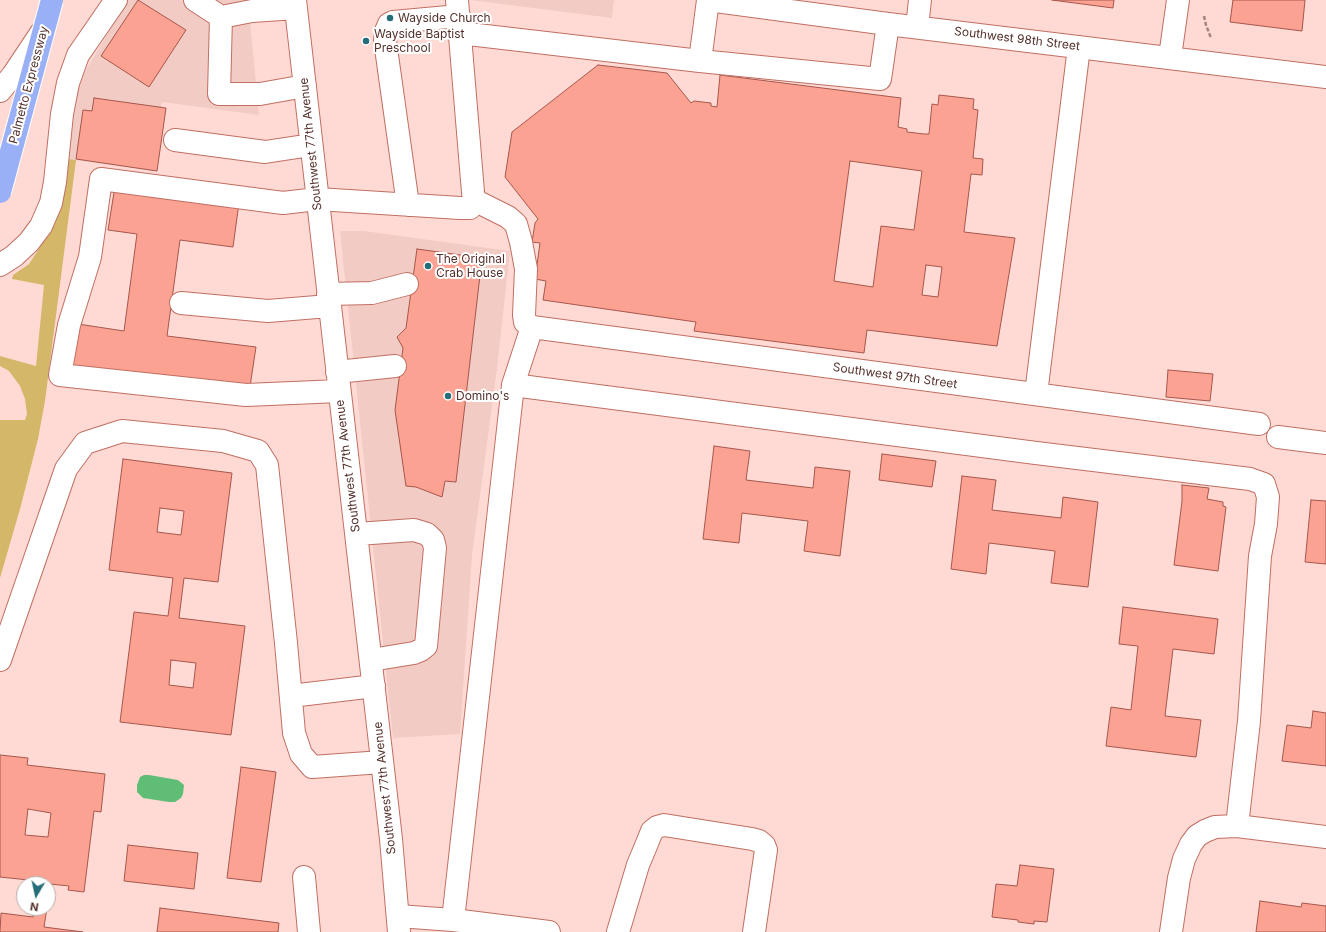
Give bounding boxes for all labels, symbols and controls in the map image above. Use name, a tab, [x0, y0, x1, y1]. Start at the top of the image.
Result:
place label: Wayside Church	[398, 11, 491, 25]
marker: Wayside Church	[385, 13, 395, 23]
street label: Southwest 98th Street	[953, 24, 1081, 54]
street label: Palmetto Expressway	[6, 25, 52, 145]
place label: Wayside Baptist Preschool	[374, 27, 465, 55]
marker: Wayside Baptist Preschool	[361, 36, 371, 46]
street label: Southwest 77th Avenue	[297, 77, 325, 211]
place label: The Original Crab House	[436, 252, 505, 280]
marker: The Original Crab House	[423, 261, 433, 271]
street label: Southwest 97th Street	[832, 360, 958, 392]
place label: Domino's	[456, 389, 509, 403]
marker: Domino's	[443, 391, 453, 401]
street label: Southwest 77th Avenue	[333, 399, 363, 533]
street label: Southwest 77th Avenue	[371, 721, 399, 855]
north arrow	[16, 876, 56, 916]
text: N	[29, 899, 40, 914]

